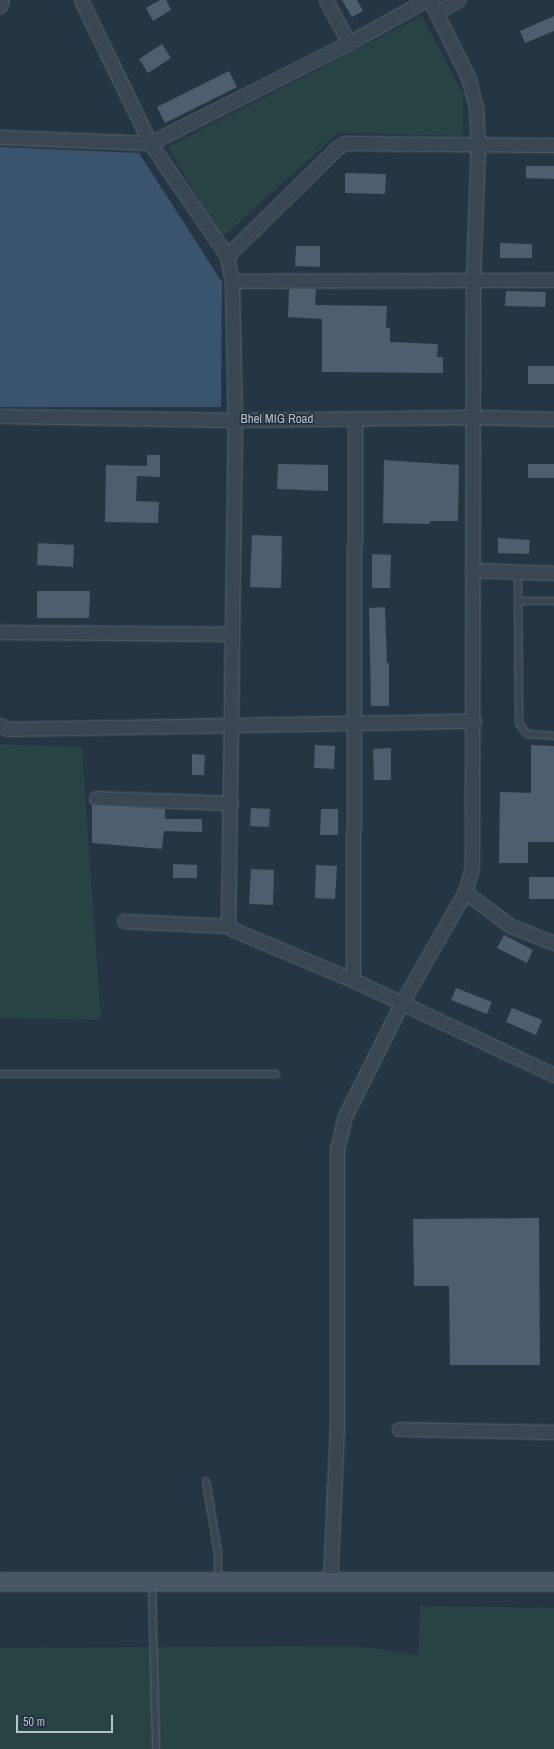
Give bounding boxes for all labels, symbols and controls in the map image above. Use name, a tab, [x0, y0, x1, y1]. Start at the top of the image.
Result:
street label: Bhel MIG Road	[241, 411, 313, 427]
scale bar	[18, 1707, 115, 1733]
text: 50 m	[23, 1714, 45, 1730]

